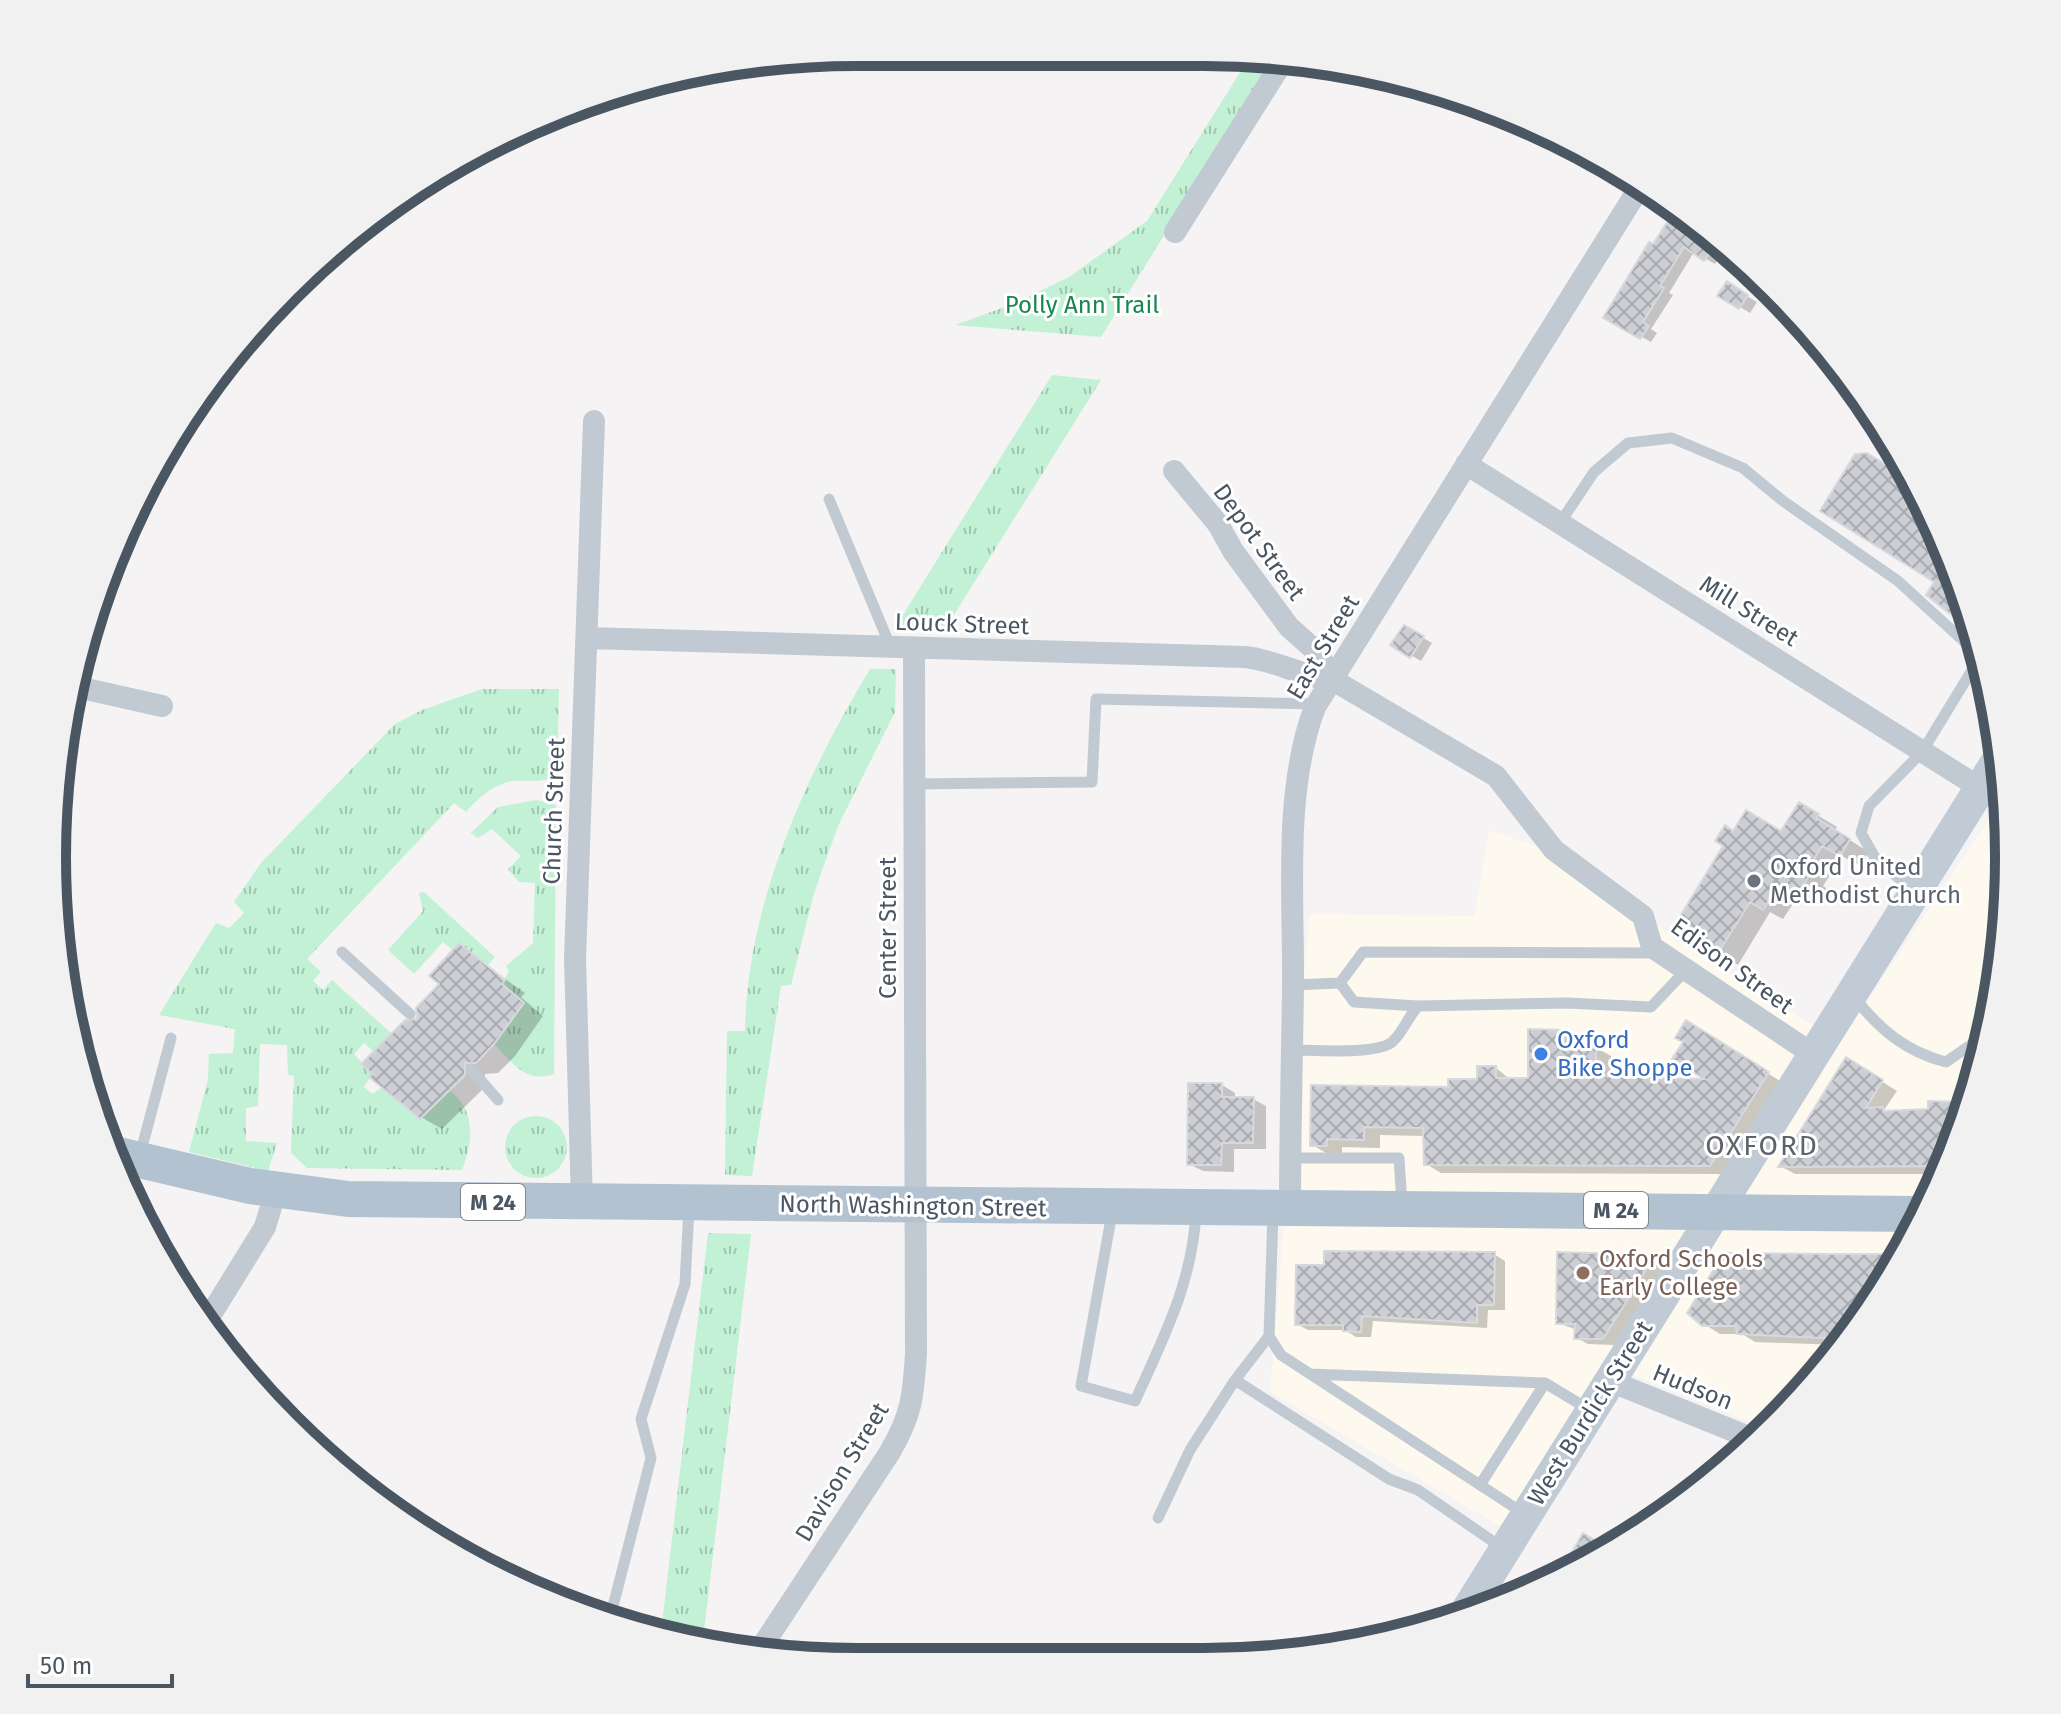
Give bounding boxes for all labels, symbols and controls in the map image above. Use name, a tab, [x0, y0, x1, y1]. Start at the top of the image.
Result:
park label: Polly Ann Trail	[1005, 291, 1159, 319]
street label: Depot Street	[1207, 478, 1311, 606]
street label: Mill Street	[1695, 570, 1804, 652]
street label: East Street	[1281, 589, 1365, 704]
street label: Louck Street	[894, 608, 1030, 640]
street label: Church Street	[537, 737, 571, 885]
place label: Oxford United Methodist Church	[1770, 853, 1961, 909]
street label: Center Street	[874, 857, 902, 999]
marker: Oxford United Methodist Church	[1745, 872, 1763, 890]
street label: Edison Street	[1665, 912, 1799, 1020]
place label: Oxford Bike Shoppe	[1557, 1026, 1693, 1082]
marker: Oxford Bike Shoppe	[1532, 1045, 1550, 1063]
district label: OXFORD	[1705, 1129, 1819, 1162]
road number: M 24	[461, 1184, 525, 1220]
street label: North Washington Street	[779, 1190, 1047, 1222]
road number: M 24	[1584, 1192, 1648, 1228]
place label: Oxford Schools Early College	[1599, 1245, 1763, 1301]
marker: Oxford Schools Early College	[1574, 1264, 1592, 1282]
street label: West Burdick Street	[1522, 1315, 1658, 1510]
street label: Hudson	[1649, 1358, 1737, 1416]
street label: Davison Street	[790, 1397, 895, 1547]
scale bar	[28, 1638, 172, 1688]
text: 50 m	[40, 1652, 92, 1680]

